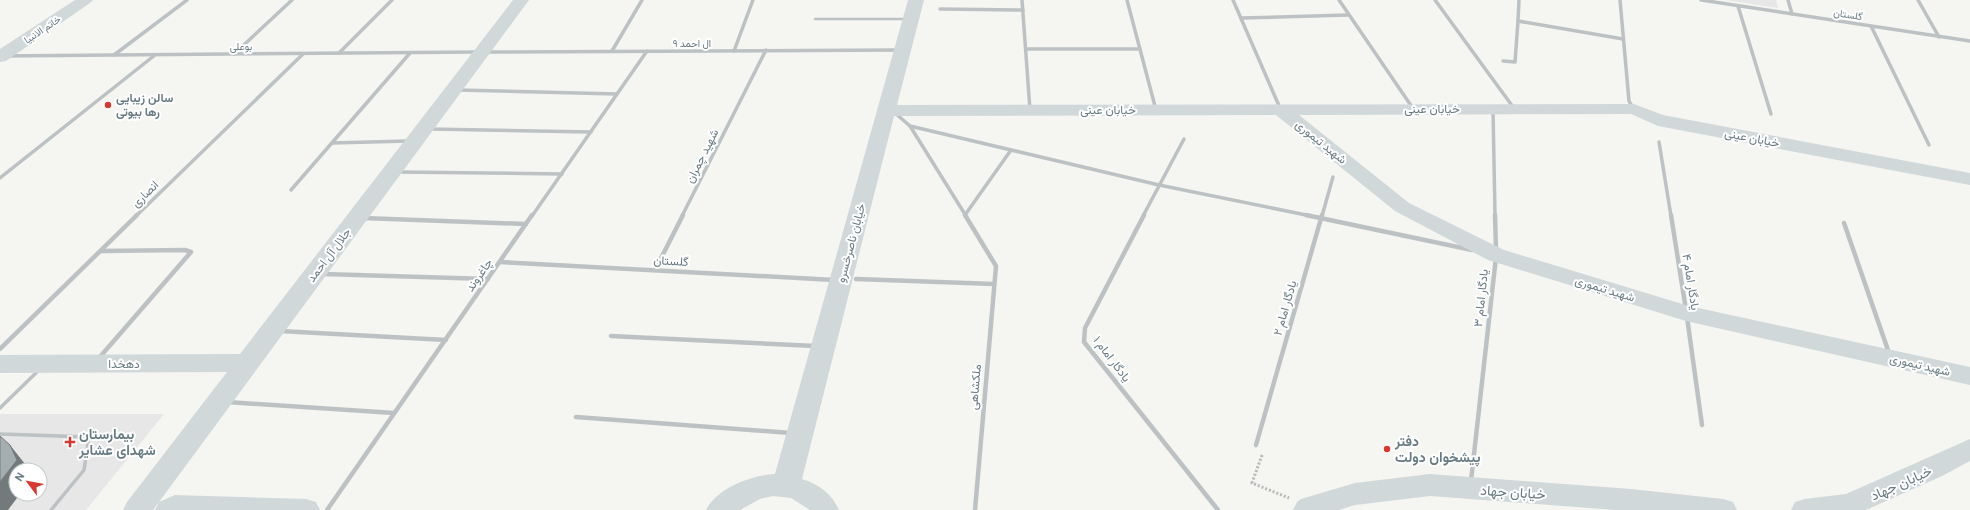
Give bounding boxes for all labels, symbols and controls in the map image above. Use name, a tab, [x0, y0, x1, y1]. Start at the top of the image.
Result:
street label: گلستان	[1832, 7, 1864, 24]
street label: خاتم الانبیا	[22, 13, 64, 47]
street label: ال احمد ۹	[673, 38, 711, 51]
street label: بوعلی	[230, 41, 252, 54]
place label: سالن زیبایی رها بیوتی	[116, 91, 174, 121]
marker: سالن زیبایی رها بیوتی	[103, 100, 113, 110]
street label: خیابان عینی	[1404, 102, 1460, 118]
street label: خیابان عینی	[1080, 103, 1136, 119]
street label: شهید تیموری	[1291, 117, 1349, 168]
street label: خیابان عینی	[1723, 126, 1781, 152]
street label: شهید چمران	[682, 127, 723, 186]
street label: انصاری	[129, 178, 163, 212]
street label: خیابان ناصرخسرو	[834, 202, 870, 285]
street label: جلال آل احمد	[304, 225, 355, 286]
street label: گلستان	[653, 253, 689, 271]
street label: یادگار امام ۴	[1678, 253, 1702, 312]
street label: چاغروند	[463, 256, 497, 295]
street label: یادگار امام ۳	[1471, 268, 1493, 328]
street label: شهید تیموری	[1573, 273, 1637, 307]
street label: یادگار امام ۲	[1270, 279, 1302, 338]
street label: یادگار امام ۱	[1089, 333, 1134, 386]
street label: شهید تیموری	[1888, 351, 1952, 381]
street label: دهخدا	[108, 357, 140, 373]
street label: ملکشاهی	[966, 364, 986, 411]
place label: بیمارستان شهدای عشایر	[78, 427, 156, 460]
place label: دفتر پیشخوان دولت	[1394, 434, 1480, 467]
marker: بیمارستان شهدای عشایر	[64, 436, 76, 448]
marker: دفتر پیشخوان دولت	[1382, 444, 1392, 454]
north arrow	[8, 462, 48, 502]
street label: خیابان جهاد	[1868, 463, 1935, 505]
text: N	[12, 470, 28, 484]
street label: خیابان جهاد	[1480, 483, 1546, 504]

